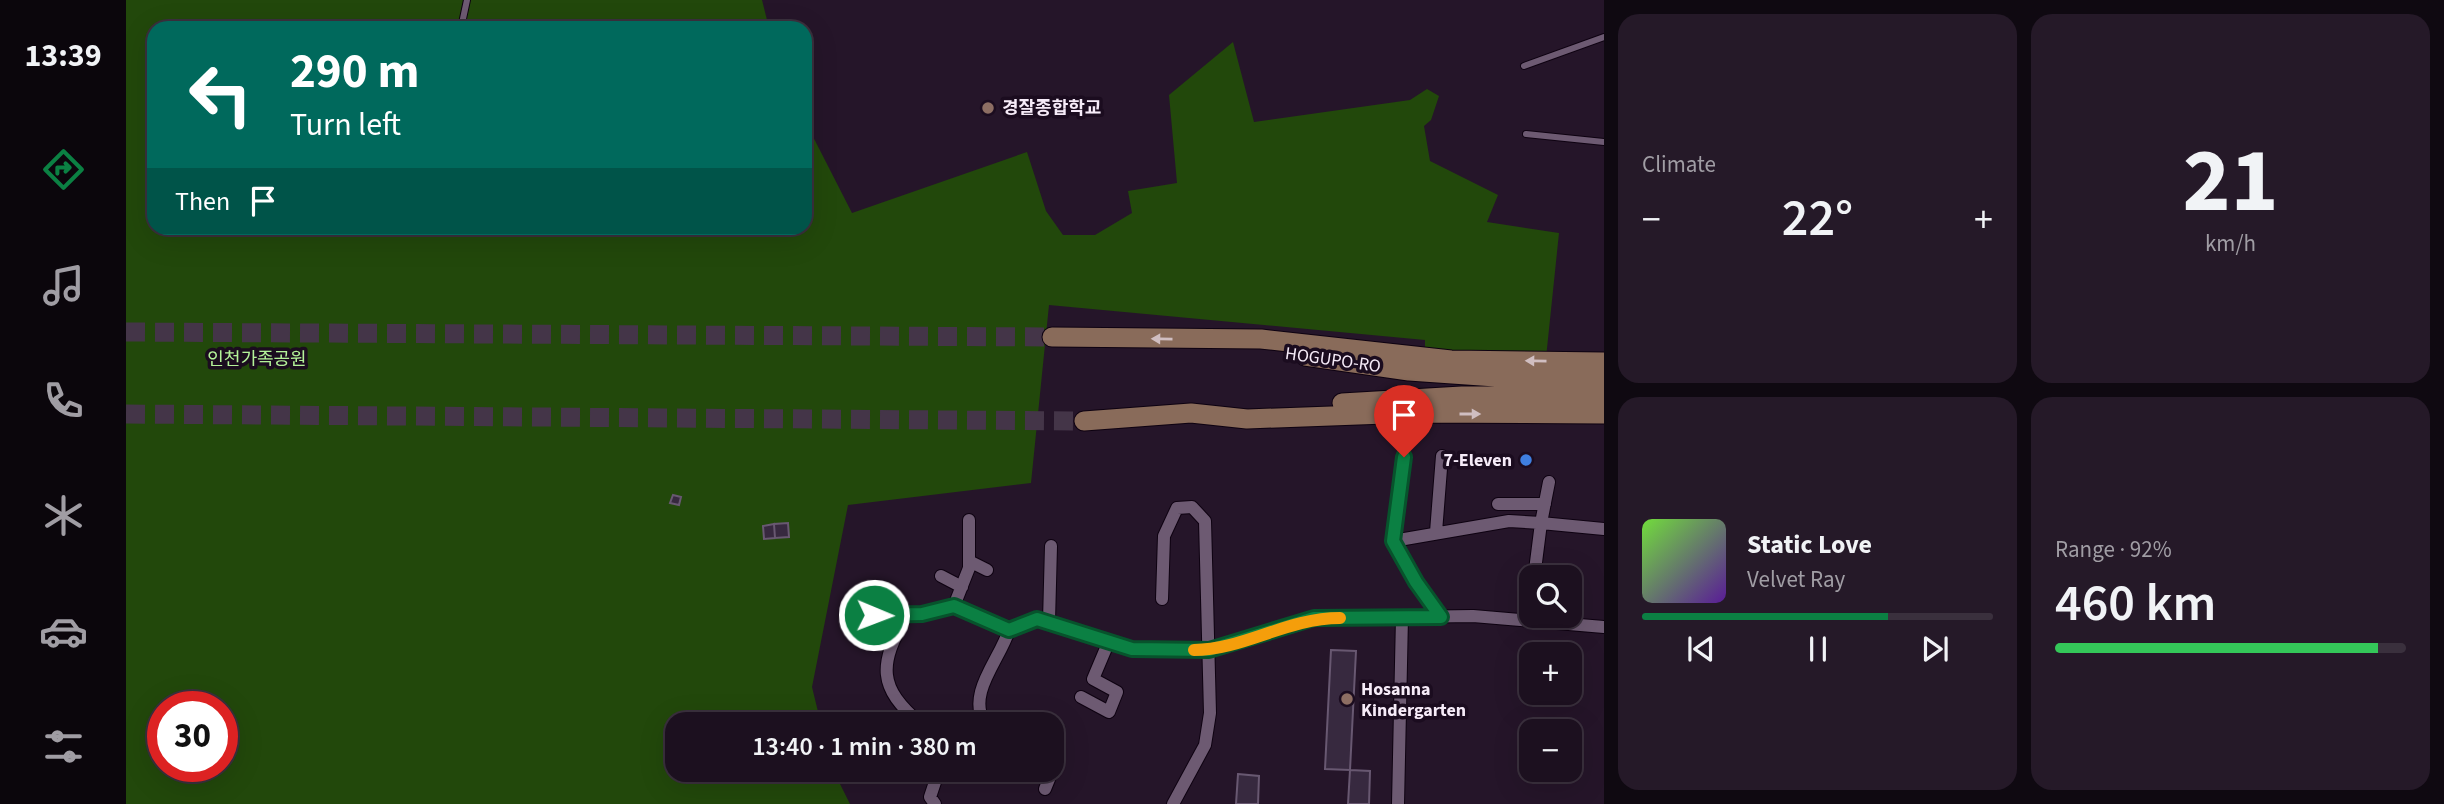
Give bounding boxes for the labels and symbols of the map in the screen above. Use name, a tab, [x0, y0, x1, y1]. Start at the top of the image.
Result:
place label: 경잘종합학교	[1002, 96, 1101, 121]
marker: 경잘종합학교	[980, 100, 996, 116]
one-way arrow	[1151, 333, 1173, 344]
street label: HOGUPO-RO	[1284, 341, 1382, 379]
park label: 인천가족공원	[207, 347, 307, 372]
one-way arrow	[1525, 355, 1547, 367]
pin	[1374, 385, 1434, 457]
one-way arrow	[1459, 408, 1481, 420]
place label: 7-Eleven	[1443, 448, 1512, 473]
marker: 7-Eleven	[1518, 452, 1534, 468]
position arrow	[837, 578, 911, 652]
place label: Hosanna Kindergarten	[1361, 677, 1466, 723]
speed limit sign: 30	[147, 691, 238, 782]
marker: Hosanna Kindergarten	[1339, 691, 1355, 707]

